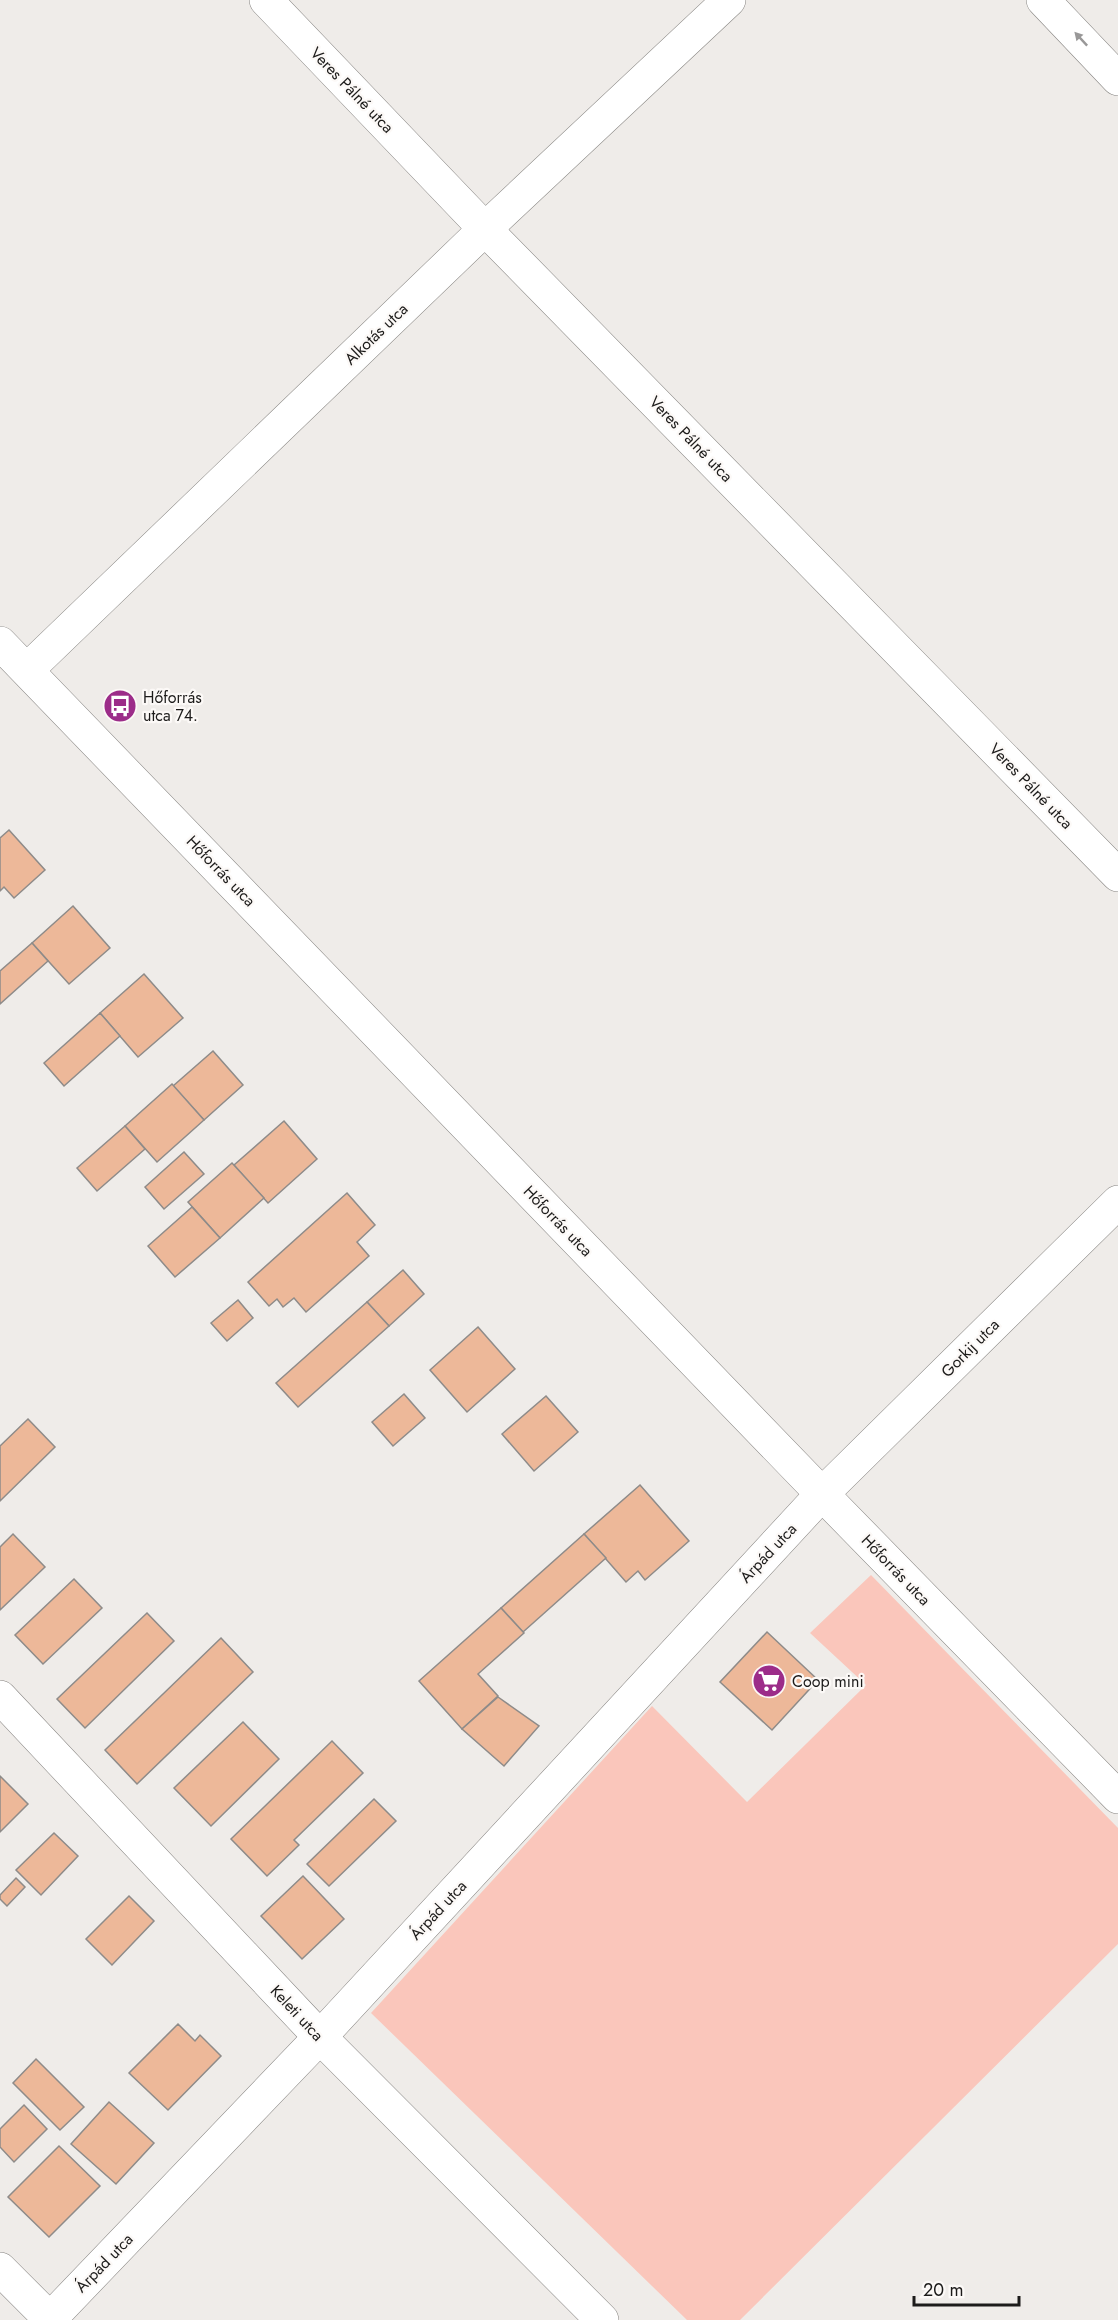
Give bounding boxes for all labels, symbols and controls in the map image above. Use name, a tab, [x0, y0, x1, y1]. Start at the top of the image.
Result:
one-way arrow	[1074, 33, 1088, 47]
street label: Veres Pálné utca	[305, 42, 399, 138]
street label: Alkotás utca	[339, 298, 413, 370]
street label: Veres Pálné utca	[644, 391, 738, 487]
place label: Hőforrás utca 74.	[143, 686, 202, 727]
bus stop icon: Hőforrás utca 74.	[102, 688, 138, 724]
street label: Veres Pálné utca	[984, 738, 1078, 834]
street label: Hőforrás utca	[181, 830, 261, 912]
street label: Hőforrás utca	[518, 1180, 598, 1262]
street label: Gorkij utca	[936, 1314, 1004, 1382]
street label: Árpád utca	[734, 1518, 802, 1588]
street label: Hőforrás utca	[856, 1529, 936, 1611]
supermarket icon: Coop mini	[751, 1663, 787, 1699]
place label: Coop mini	[792, 1670, 864, 1693]
street label: Árpád utca	[404, 1875, 472, 1945]
street label: Keleti utca	[265, 1980, 329, 2046]
street label: Árpád utca	[70, 2228, 138, 2298]
scale bar	[914, 2269, 1019, 2307]
text: 20 m	[923, 2277, 963, 2303]

